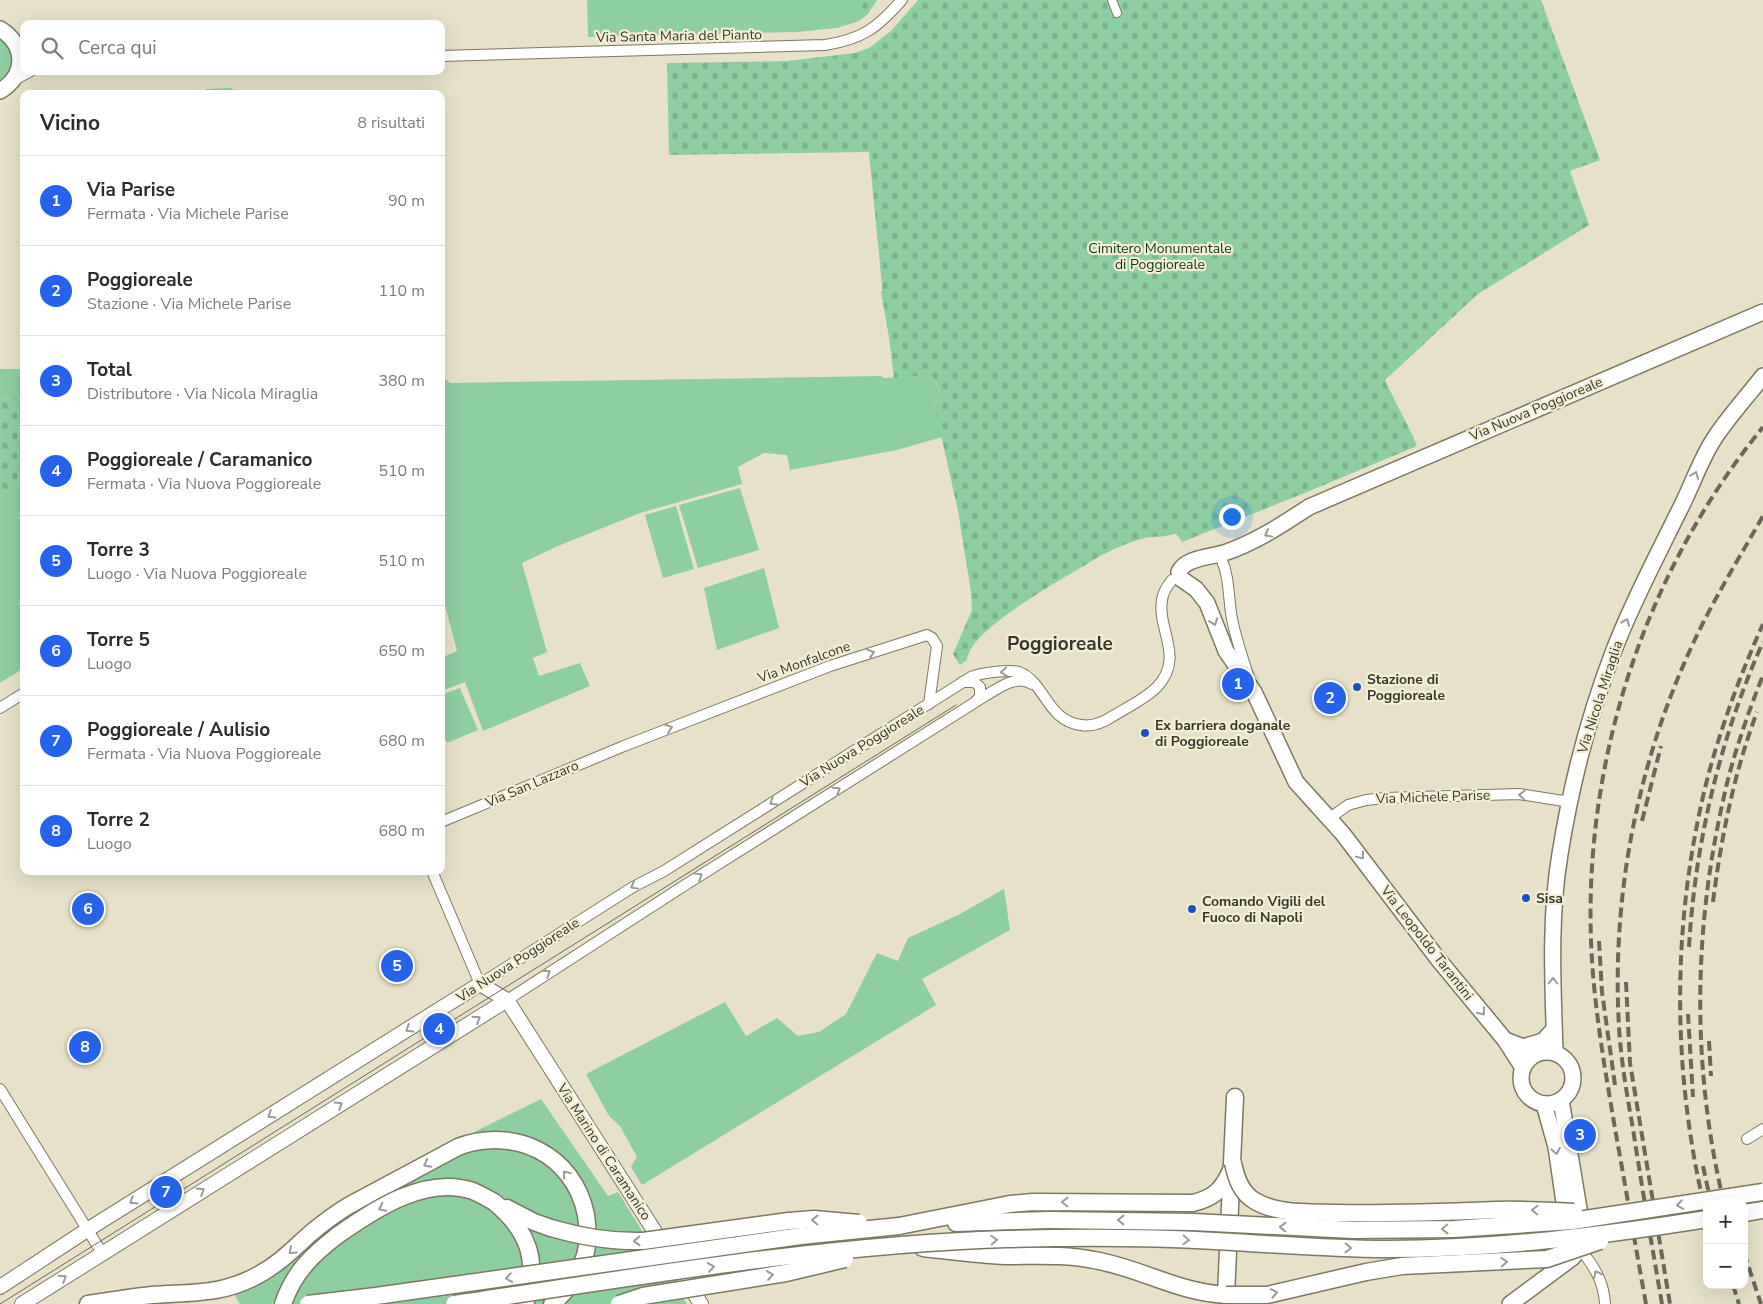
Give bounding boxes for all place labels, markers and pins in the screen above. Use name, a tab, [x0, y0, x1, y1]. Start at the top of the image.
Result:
pin: 1	[1222, 665, 1254, 703]
place label: Stazione di Poggioreale	[1367, 670, 1445, 705]
pin: 2	[1314, 679, 1346, 717]
marker: Stazione di Poggioreale	[1351, 681, 1363, 693]
place label: Ex barriera doganale di Poggioreale	[1155, 716, 1291, 751]
marker: Ex barriera doganale di Poggioreale	[1139, 727, 1151, 739]
place label: Sisa	[1536, 889, 1563, 908]
pin: 6	[72, 890, 104, 928]
place label: Comando Vigili del Fuoco di Napoli	[1202, 892, 1326, 927]
marker: Sisa	[1520, 892, 1532, 904]
marker: Comando Vigili del Fuoco di Napoli	[1186, 903, 1198, 915]
pin: 5	[381, 947, 413, 985]
pin: 4	[423, 1010, 455, 1048]
pin: 8	[69, 1028, 101, 1066]
pin: 3	[1564, 1116, 1596, 1154]
pin: 7	[150, 1173, 182, 1211]

